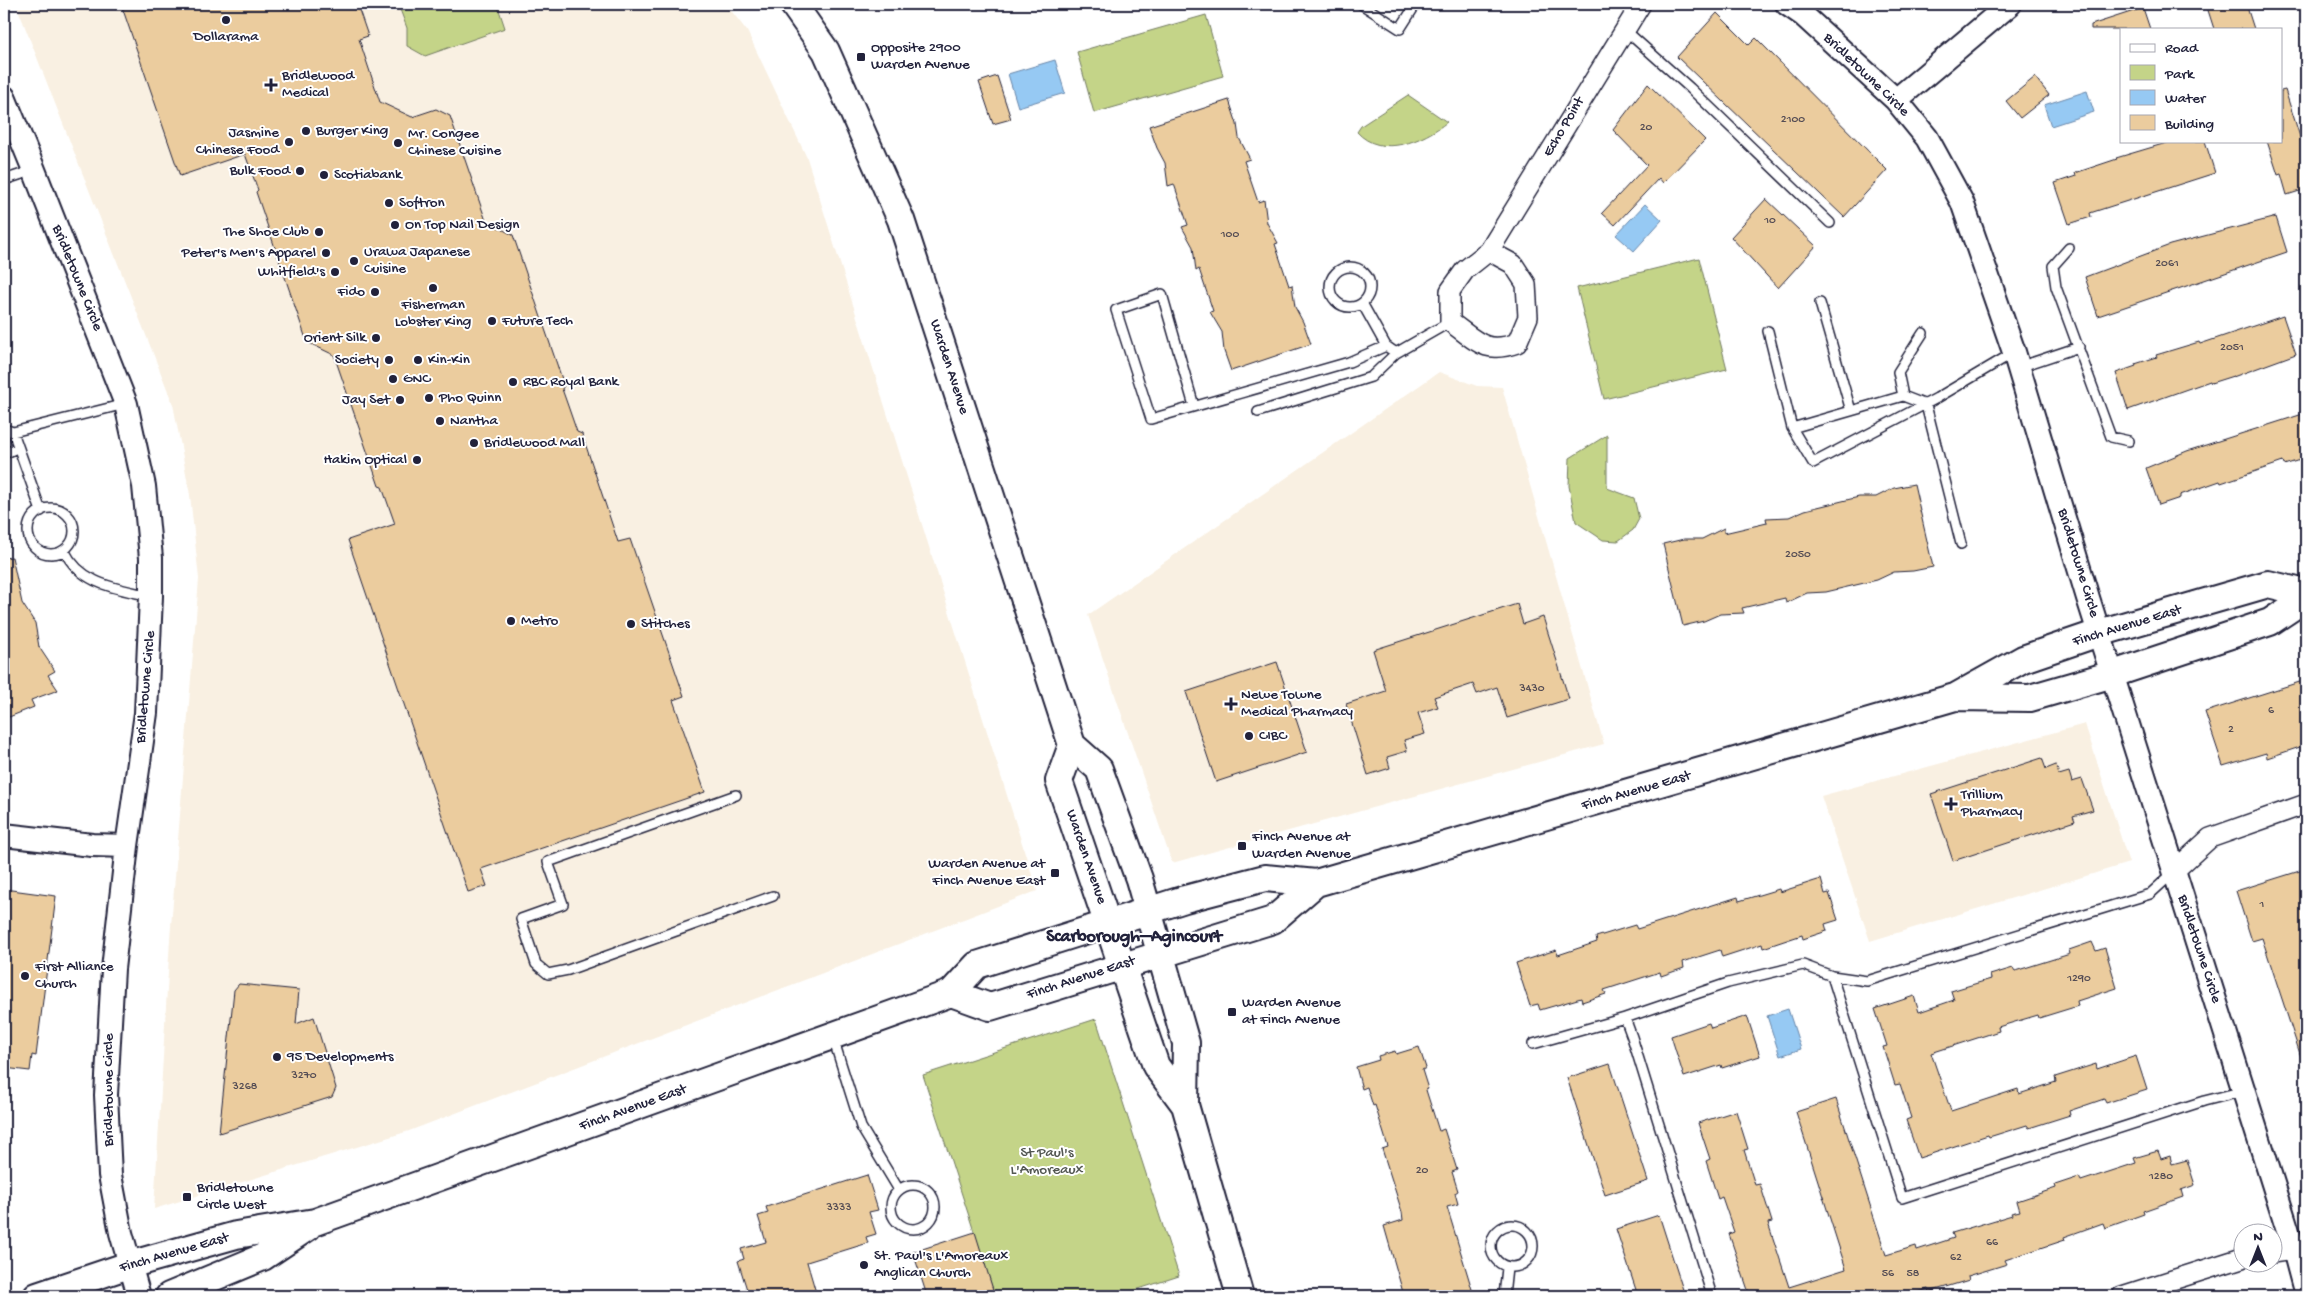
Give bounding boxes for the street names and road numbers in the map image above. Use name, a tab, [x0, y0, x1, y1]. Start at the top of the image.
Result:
street label: Bridletowne Circle	[1818, 29, 1913, 121]
street label: Echo Point	[1539, 92, 1590, 160]
street label: Bridletowne Circle	[47, 221, 107, 334]
street label: Warden Avenue	[925, 317, 973, 417]
street label: Bridletowne Circle	[2053, 505, 2103, 620]
street label: Finch Avenue East	[2070, 600, 2185, 651]
street label: Bridletowne Circle	[132, 630, 160, 745]
street label: Finch Avenue East	[1578, 766, 1694, 815]
street label: Warden Avenue	[1061, 807, 1111, 907]
street label: Bridletowne Circle	[2173, 892, 2225, 1006]
street label: Finch Avenue East	[1024, 951, 1139, 1004]
street label: Bridletowne Circle	[100, 1033, 118, 1147]
street label: Finch Avenue East	[576, 1080, 691, 1136]
street label: Finch Avenue East	[116, 1228, 232, 1277]

